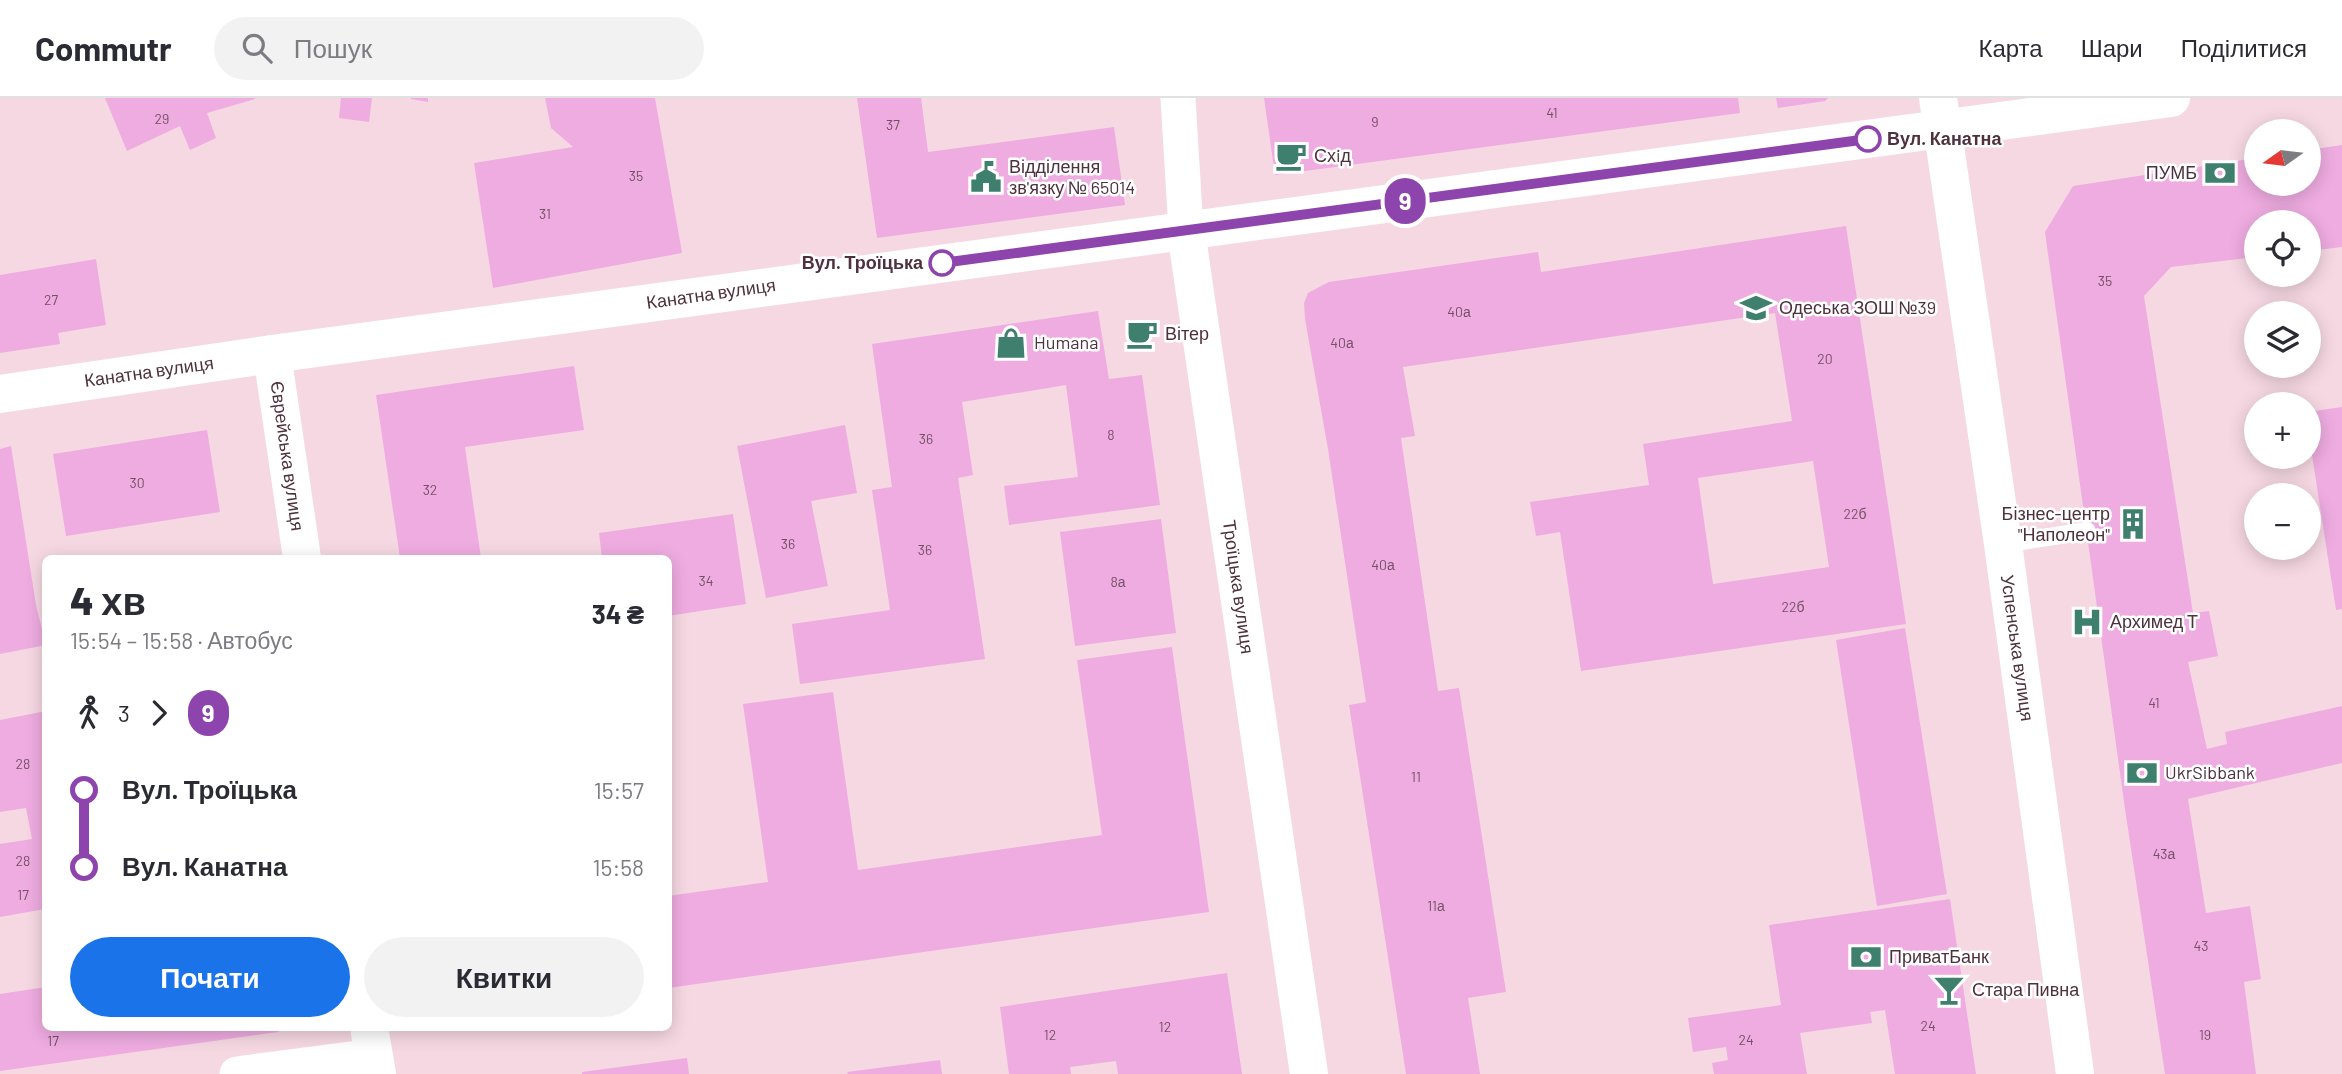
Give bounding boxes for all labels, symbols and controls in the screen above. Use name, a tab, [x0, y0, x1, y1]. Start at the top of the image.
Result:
search box	[214, 17, 704, 80]
text: Commutr	[35, 28, 172, 68]
icon: search	[238, 29, 276, 67]
text: Пошук	[294, 32, 372, 63]
text: Карта	[1978, 33, 2043, 62]
text: Шари	[2081, 33, 2143, 62]
text: Поділитися	[2181, 33, 2307, 62]
house number: 41	[1546, 104, 1558, 121]
house number: 29	[155, 110, 169, 127]
house number: 9	[1371, 113, 1379, 130]
house number: 37	[886, 116, 900, 133]
north arrow	[2244, 119, 2320, 196]
map controls	[2244, 119, 2321, 560]
marker: Вул. Канатна	[1855, 126, 1881, 152]
place label: Вул. Канатна	[1887, 127, 2002, 149]
cafe icon: Схiд	[1274, 139, 1308, 173]
place label: Схiд	[1314, 144, 1352, 166]
place label: Відділення зв'язку № 65014	[1009, 155, 1135, 198]
bank icon: ПУМБ	[2203, 156, 2237, 190]
public building icon: Відділення зв'язку № 65014	[969, 160, 1003, 194]
place label: ПУМБ	[2146, 161, 2197, 183]
house number: 35	[629, 167, 643, 184]
line badge: 9	[1382, 178, 1428, 224]
text: 9	[1399, 186, 1411, 215]
house number: 31	[539, 205, 551, 222]
button: locate	[2244, 210, 2321, 287]
marker: Вул. Троїцька	[929, 250, 955, 276]
place label: Вул. Троїцька	[802, 251, 924, 273]
house number: 35	[2098, 272, 2112, 289]
street label: Канатна вулиця	[645, 273, 777, 313]
house number: 27	[44, 291, 58, 308]
school or university icon: Одеська ЗОШ №39	[1739, 291, 1773, 325]
place label: Одеська ЗОШ №39	[1779, 296, 1936, 318]
button: layers	[2244, 301, 2321, 378]
house number: 40а	[1447, 303, 1471, 320]
cafe icon: Вітер	[1125, 317, 1159, 351]
place label: Вітер	[1165, 322, 1209, 344]
shop icon: Humana	[994, 326, 1028, 360]
place label: Humana	[1034, 331, 1098, 353]
house number: 40а	[1330, 334, 1354, 351]
house number: 20	[1817, 350, 1833, 367]
street label: Канатна вулиця	[83, 351, 215, 391]
street label: Єврейська вулиця	[267, 379, 309, 532]
button: +	[2244, 392, 2321, 469]
house number: 8	[1107, 426, 1115, 443]
house number: 36	[919, 430, 933, 447]
house number: 30	[129, 474, 145, 491]
house number: 32	[423, 481, 437, 498]
button: −	[2244, 483, 2321, 560]
place label: Бізнес-центр "Наполеон"	[2002, 502, 2110, 545]
house number: 22б	[1843, 505, 1867, 522]
building icon: Бізнес-центр "Наполеон"	[2116, 507, 2150, 541]
street label: Троїцька вулиця	[1219, 519, 1259, 655]
house number: 36	[781, 535, 795, 552]
house number: 36	[918, 541, 932, 558]
house number: 40а	[1371, 556, 1395, 573]
house number: 34	[699, 572, 713, 589]
house number: 8а	[1110, 573, 1126, 590]
street label: Успенська вулиця	[1997, 573, 2039, 722]
text: 4 хв	[70, 577, 146, 623]
text: 34 ₴	[592, 598, 644, 629]
house number: 22б	[1781, 598, 1805, 615]
hospital icon: Архимед Т	[2070, 605, 2104, 639]
place label: Архимед Т	[2110, 610, 2198, 632]
text: 15:54 – 15:58 · Автобус	[70, 626, 293, 654]
icon: walk	[70, 694, 108, 732]
icon: forward	[140, 694, 178, 732]
house number: 41	[2148, 694, 2160, 711]
text: 9	[202, 698, 215, 727]
text: 3	[118, 699, 130, 727]
house number: 28	[16, 755, 30, 772]
bank icon: UkrSibbank	[2125, 756, 2159, 790]
place label: UkrSibbank	[2165, 761, 2255, 783]
house number: 11	[1411, 768, 1421, 785]
text: Вул. Троїцька	[122, 773, 297, 804]
text: 15:57	[594, 776, 644, 804]
house number: 43а	[2153, 845, 2176, 862]
text: Вул. Канатна	[122, 850, 287, 881]
house number: 28	[16, 852, 30, 869]
text: 15:58	[593, 853, 644, 881]
house number: 17	[17, 886, 29, 903]
house number: 11а	[1427, 897, 1445, 914]
button: Почати	[70, 937, 350, 1017]
button: Квитки	[364, 937, 644, 1017]
house number: 43	[2194, 937, 2208, 954]
bank icon: ПриватБанк	[1849, 940, 1883, 974]
place label: ПриватБанк	[1889, 945, 1989, 967]
bar icon: Стара Пивна	[1932, 973, 1966, 1007]
place label: Стара Пивна	[1972, 978, 2080, 1000]
house number: 24	[1920, 1017, 1936, 1034]
house number: 12	[1159, 1018, 1171, 1035]
house number: 12	[1044, 1026, 1056, 1043]
house number: 19	[2199, 1026, 2211, 1043]
house number: 24	[1738, 1031, 1754, 1048]
house number: 17	[47, 1032, 59, 1049]

